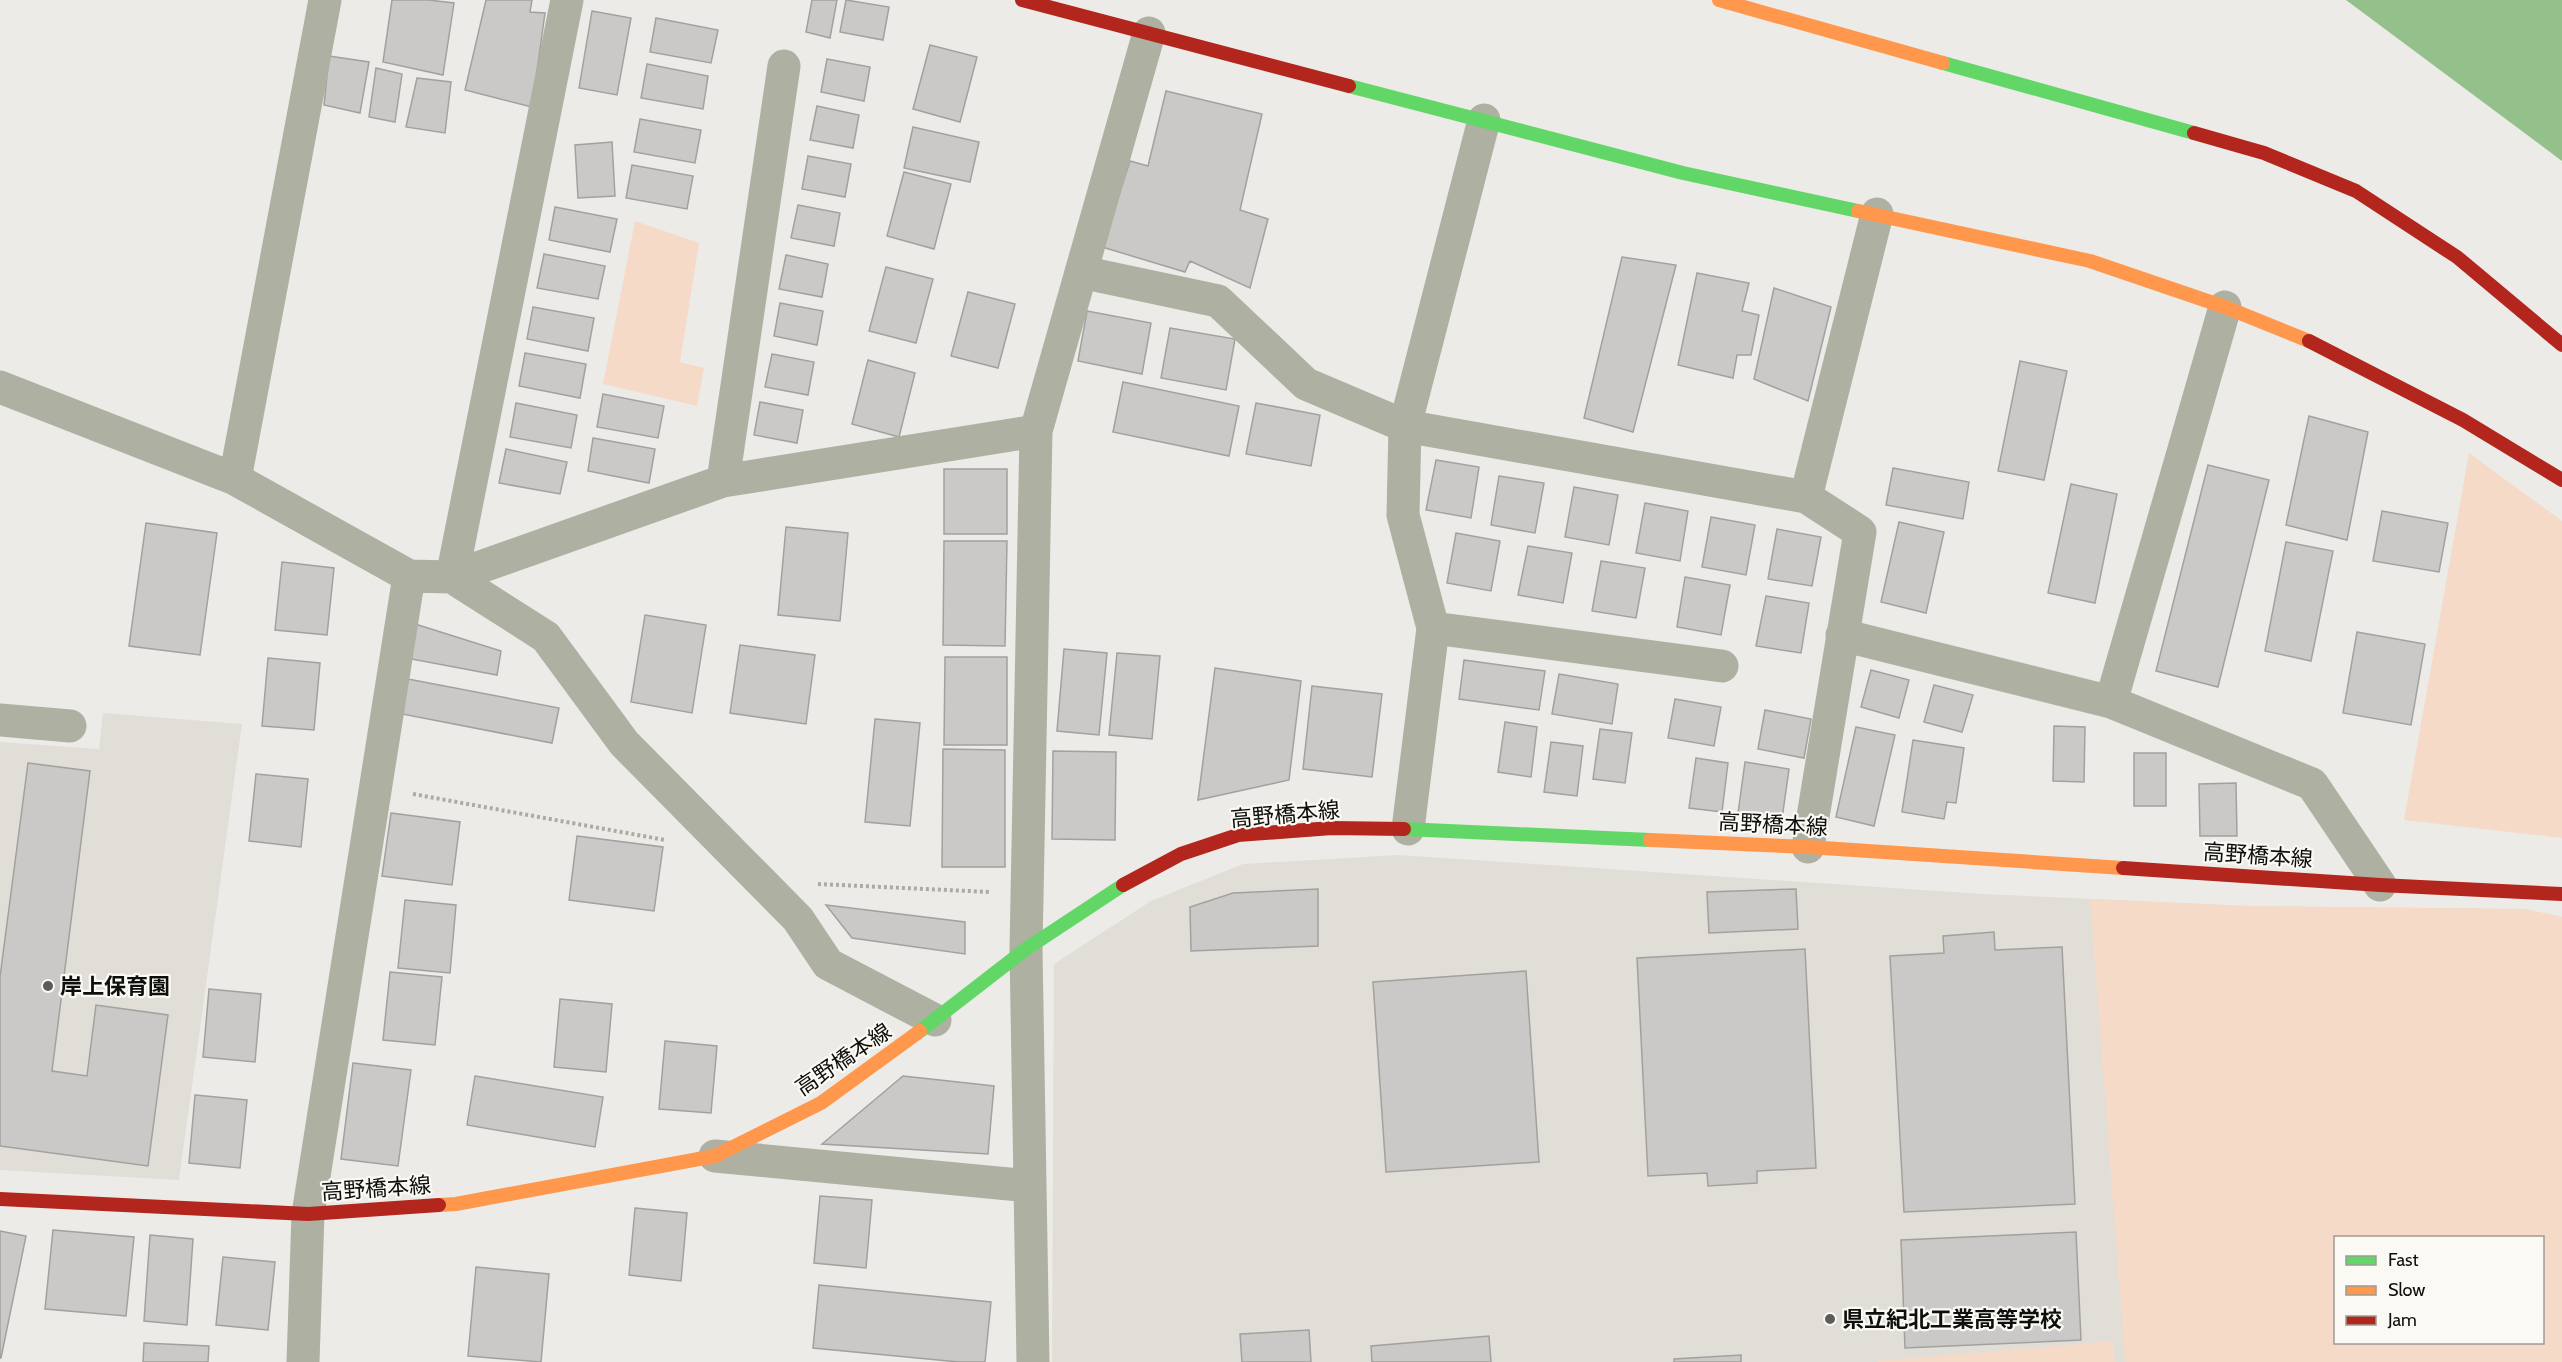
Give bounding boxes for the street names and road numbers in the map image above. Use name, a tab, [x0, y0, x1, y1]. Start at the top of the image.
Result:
street label: 高野橋本線	[1229, 796, 1341, 833]
street label: 高野橋本線	[1717, 808, 1829, 841]
street label: 高野橋本線	[2202, 838, 2314, 873]
street label: 高野橋本線	[790, 1017, 896, 1101]
street label: 高野橋本線	[320, 1171, 432, 1206]

